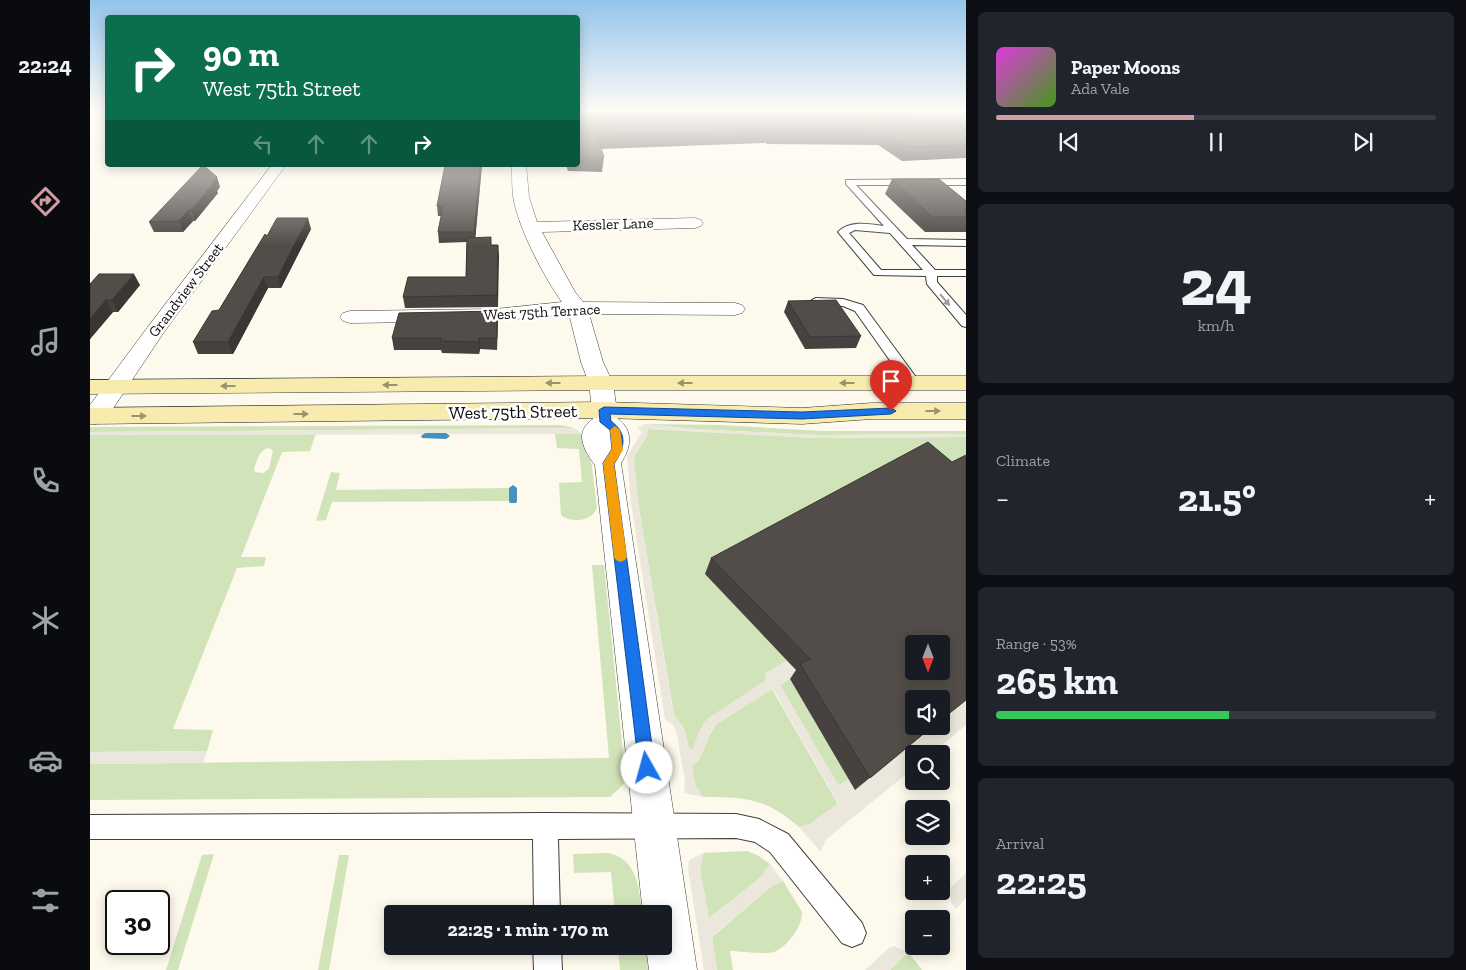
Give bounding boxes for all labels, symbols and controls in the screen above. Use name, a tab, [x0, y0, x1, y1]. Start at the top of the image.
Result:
text: 90 m	[203, 33, 279, 75]
icon: right	[120, 35, 185, 100]
text: 22:24	[18, 52, 72, 79]
text: Paper Moons	[1071, 56, 1180, 79]
text: West 75th Street	[203, 75, 361, 102]
text: Ada Vale	[1071, 79, 1130, 98]
icon: previous	[1055, 128, 1083, 156]
icon: pause	[1202, 128, 1230, 156]
icon: next	[1349, 128, 1377, 156]
icon: left	[249, 130, 277, 158]
icon: ahead	[302, 130, 330, 158]
icon: ahead	[355, 130, 383, 158]
icon: right	[408, 130, 436, 158]
icon: directions	[28, 184, 63, 219]
street label: Kessler Lane	[572, 214, 654, 234]
street label: Grandview Street	[145, 239, 228, 341]
text: 24	[1180, 244, 1252, 322]
one-way arrow	[939, 293, 951, 305]
street label: West 75th Terrace	[483, 300, 601, 324]
text: km/h	[1198, 316, 1234, 335]
icon: music	[28, 324, 63, 359]
pin	[870, 360, 912, 411]
icon: arrive	[877, 367, 905, 395]
one-way arrow	[544, 379, 560, 387]
one-way arrow	[677, 379, 693, 387]
one-way arrow	[839, 379, 855, 387]
one-way arrow	[382, 381, 398, 389]
one-way arrow	[219, 382, 235, 390]
street label: West 75th Street	[448, 400, 578, 424]
one-way arrow	[925, 407, 941, 415]
one-way arrow	[293, 410, 309, 418]
one-way arrow	[131, 412, 147, 420]
text: Climate	[996, 451, 1050, 470]
icon: phone	[28, 463, 63, 498]
text: 21.5°	[1178, 475, 1256, 521]
text: −	[996, 482, 1009, 515]
text: +	[1424, 482, 1436, 515]
icon: climate	[28, 603, 63, 638]
text: Range · 53%	[996, 634, 1077, 653]
north arrow	[905, 635, 950, 680]
map controls	[905, 635, 950, 955]
text: 265 km	[996, 658, 1118, 704]
button: sound	[905, 690, 950, 735]
position arrow	[620, 741, 672, 793]
icon: car	[28, 743, 63, 778]
button: search	[905, 745, 950, 790]
button: layers	[905, 800, 950, 845]
text: Arrival	[996, 834, 1044, 853]
button: +	[905, 855, 950, 900]
text: 22:25	[996, 858, 1086, 904]
icon: filters	[28, 883, 63, 918]
speed limit sign: 30	[105, 890, 170, 955]
button: −	[905, 910, 950, 955]
text: 22:25 · 1 min · 170 m	[448, 918, 608, 941]

